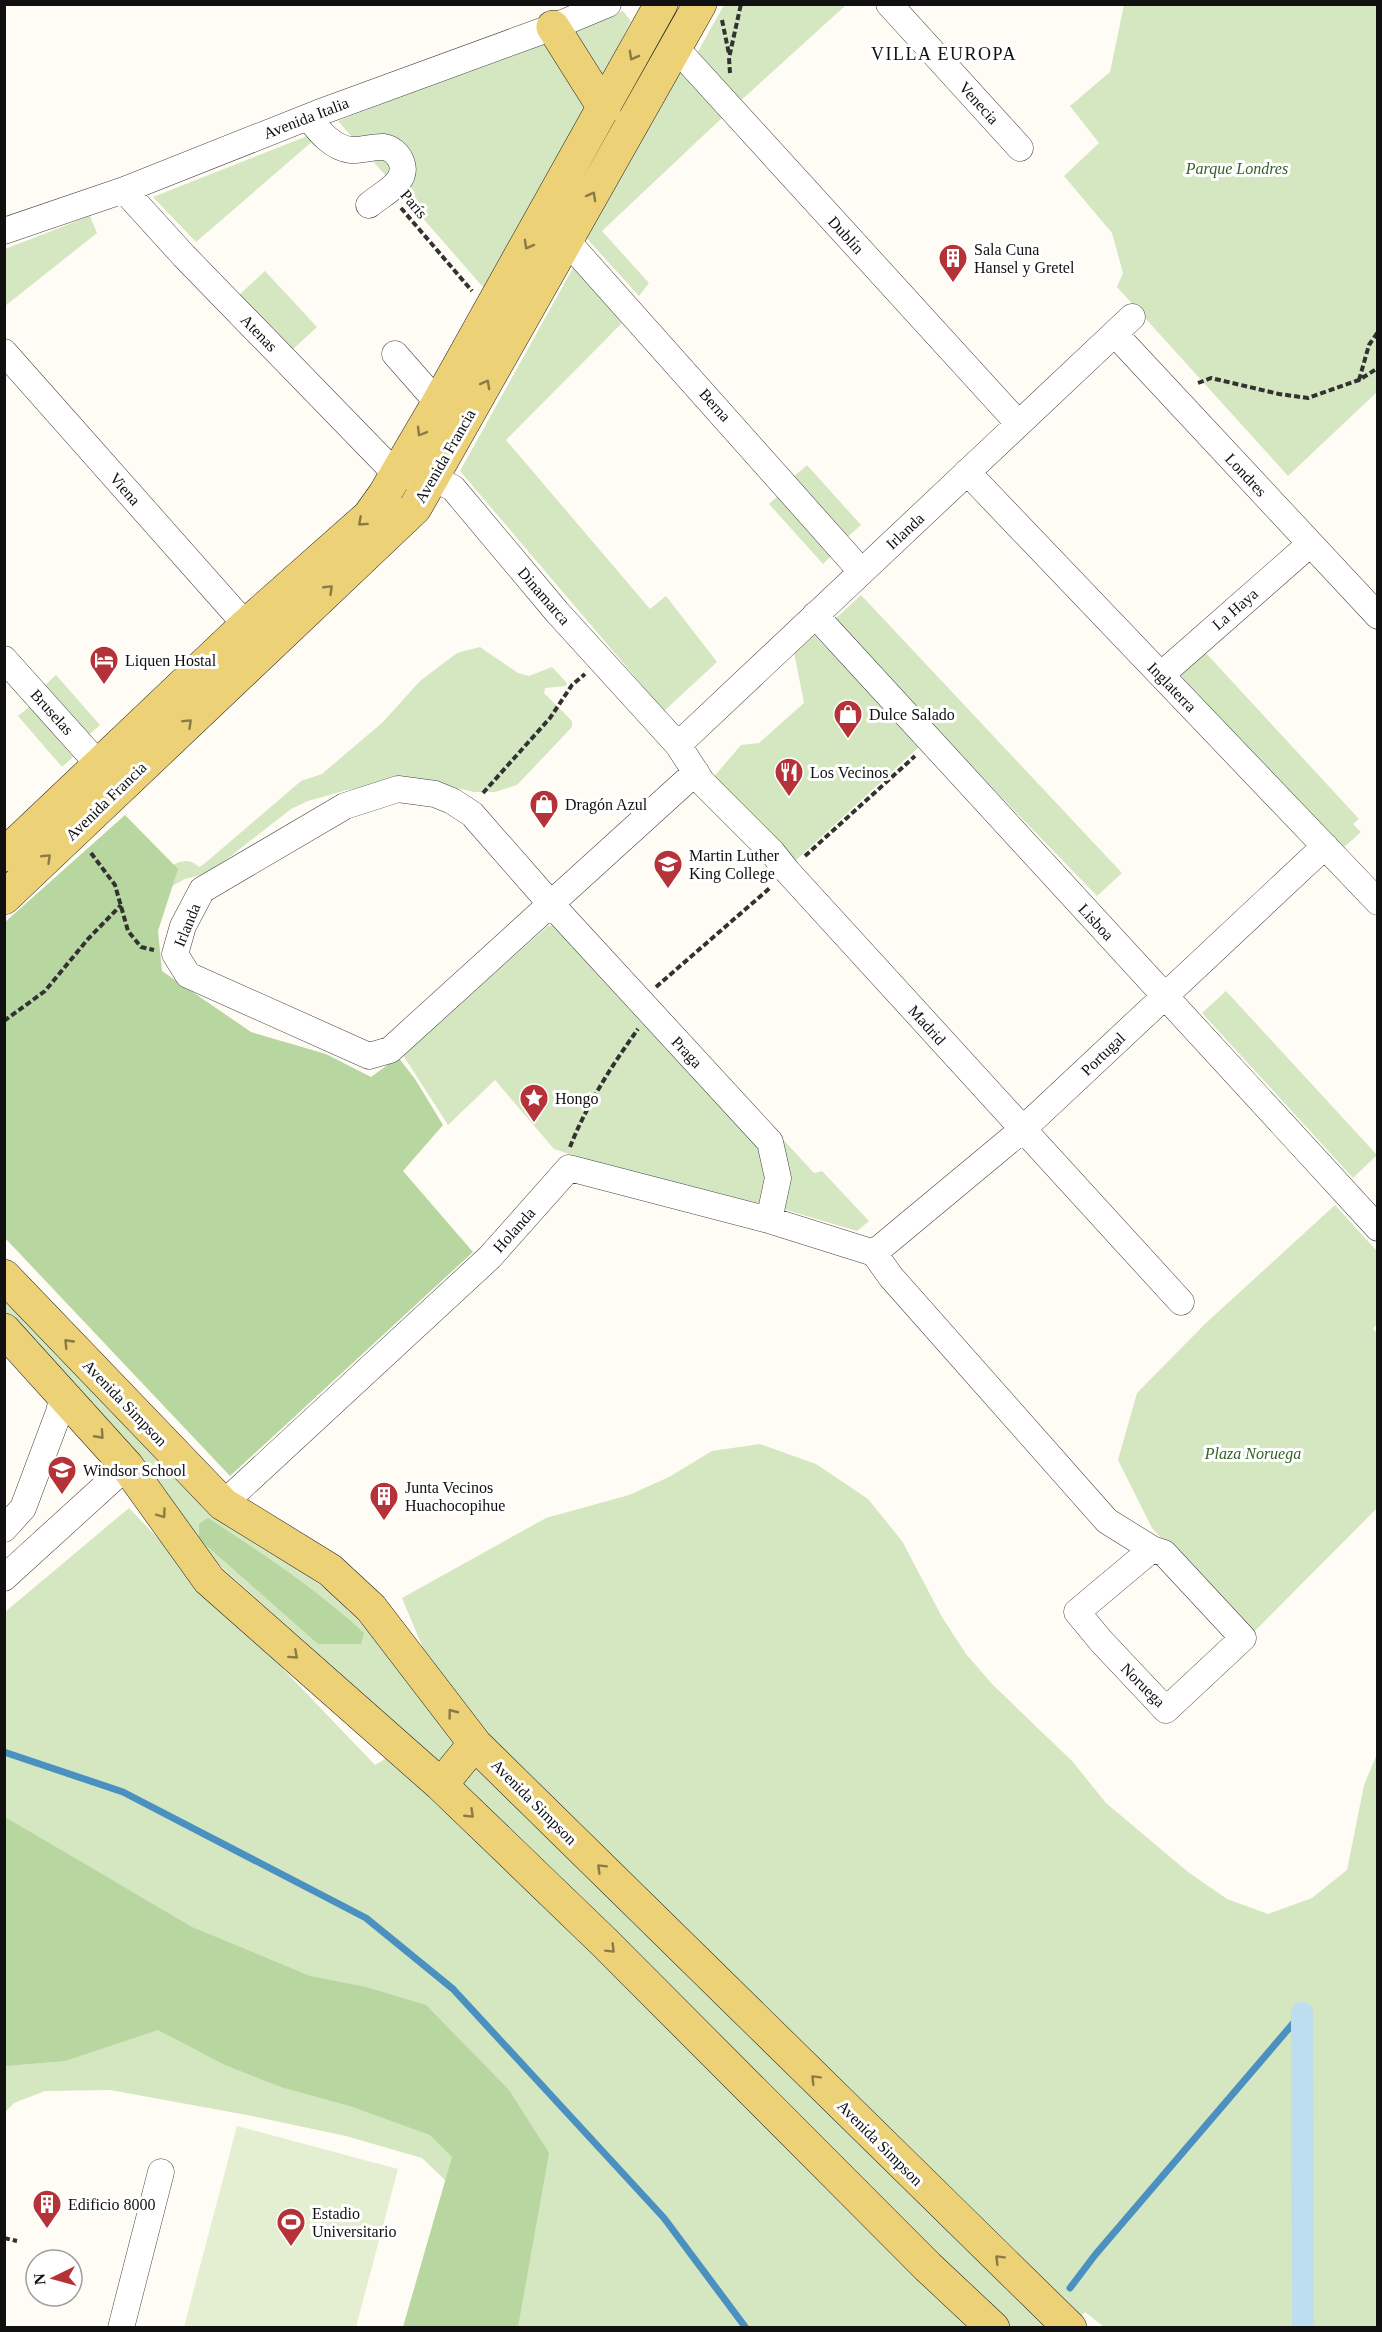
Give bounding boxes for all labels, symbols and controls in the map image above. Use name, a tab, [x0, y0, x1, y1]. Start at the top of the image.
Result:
district label: VILLA EUROPA	[871, 44, 1017, 64]
one-way arrow	[629, 50, 640, 60]
street label: Venecia	[956, 78, 1002, 128]
street label: Avenida Italia	[261, 94, 351, 142]
park label: Parque Londres	[1185, 160, 1288, 178]
street label: París	[397, 186, 431, 222]
one-way arrow	[585, 192, 596, 202]
street label: Dublín	[825, 213, 867, 257]
one-way arrow	[524, 238, 535, 249]
place label: Sala Cuna Hansel y Gretel	[974, 241, 1075, 277]
building icon: Sala Cuna Hansel y Gretel	[937, 242, 969, 284]
street label: Atenas	[237, 311, 281, 355]
one-way arrow	[479, 380, 490, 390]
street label: Berna	[696, 385, 734, 425]
street label: Avenida Francia	[411, 406, 479, 506]
one-way arrow	[417, 426, 428, 437]
street label: Londres	[1222, 450, 1270, 500]
street label: Viena	[106, 469, 144, 509]
street label: Irlanda	[883, 509, 927, 553]
one-way arrow	[359, 514, 370, 525]
street label: Dinamarca	[515, 564, 573, 628]
one-way arrow	[323, 585, 333, 596]
street label: La Haya	[1209, 585, 1262, 634]
hotel icon: Liquen Hostal	[88, 644, 120, 686]
place label: Liquen Hostal	[125, 652, 217, 670]
street label: Inglaterra	[1144, 659, 1200, 716]
street label: Bruselas	[27, 686, 77, 738]
shop icon: Dulce Salado	[832, 698, 864, 740]
place label: Dulce Salado	[869, 706, 955, 723]
one-way arrow	[181, 720, 192, 731]
restaurant icon: Los Vecinos	[773, 756, 805, 798]
street label: Avenida Francia	[62, 758, 150, 844]
place label: Los Vecinos	[810, 764, 888, 781]
shop icon: Dragón Azul	[528, 788, 560, 830]
place label: Dragón Azul	[565, 796, 648, 814]
place label: Martin Luther King College	[689, 847, 780, 883]
school or university icon: Martin Luther King College	[652, 848, 684, 890]
one-way arrow	[40, 854, 50, 865]
street label: Lisboa	[1075, 900, 1117, 944]
street label: Irlanda	[171, 901, 203, 949]
street label: Madrid	[905, 1002, 949, 1048]
street label: Portugal	[1078, 1029, 1129, 1080]
street label: Praga	[668, 1033, 706, 1072]
place icon: Hongo	[518, 1082, 550, 1124]
place label: Hongo	[555, 1090, 599, 1108]
street label: Holanda	[490, 1204, 538, 1256]
one-way arrow	[64, 1339, 75, 1350]
street label: Avenida Simpson	[79, 1356, 170, 1450]
one-way arrow	[93, 1429, 104, 1439]
park label: Plaza Noruega	[1204, 1445, 1301, 1463]
school or university icon: Windsor School	[46, 1454, 78, 1496]
place label: Windsor School	[83, 1462, 186, 1479]
place label: Junta Vecinos Huachocopihue	[405, 1479, 505, 1515]
building icon: Junta Vecinos Huachocopihue	[368, 1480, 400, 1522]
one-way arrow	[154, 1507, 165, 1518]
one-way arrow	[287, 1648, 298, 1659]
street label: Noruega	[1117, 1660, 1168, 1711]
one-way arrow	[448, 1709, 459, 1720]
street label: Avenida Simpson	[487, 1756, 580, 1849]
one-way arrow	[463, 1806, 474, 1817]
one-way arrow	[598, 1865, 609, 1876]
one-way arrow	[604, 1942, 615, 1952]
one-way arrow	[812, 2075, 823, 2086]
street label: Avenida Simpson	[833, 2097, 926, 2190]
building icon: Edificio 8000	[31, 2188, 63, 2230]
place label: Edificio 8000	[68, 2196, 156, 2213]
place label: Estadio Universitario	[312, 2205, 396, 2240]
sports icon: Estadio Universitario	[275, 2206, 307, 2248]
north arrow	[24, 2248, 84, 2308]
one-way arrow	[996, 2256, 1007, 2267]
text: N	[31, 2272, 49, 2286]

